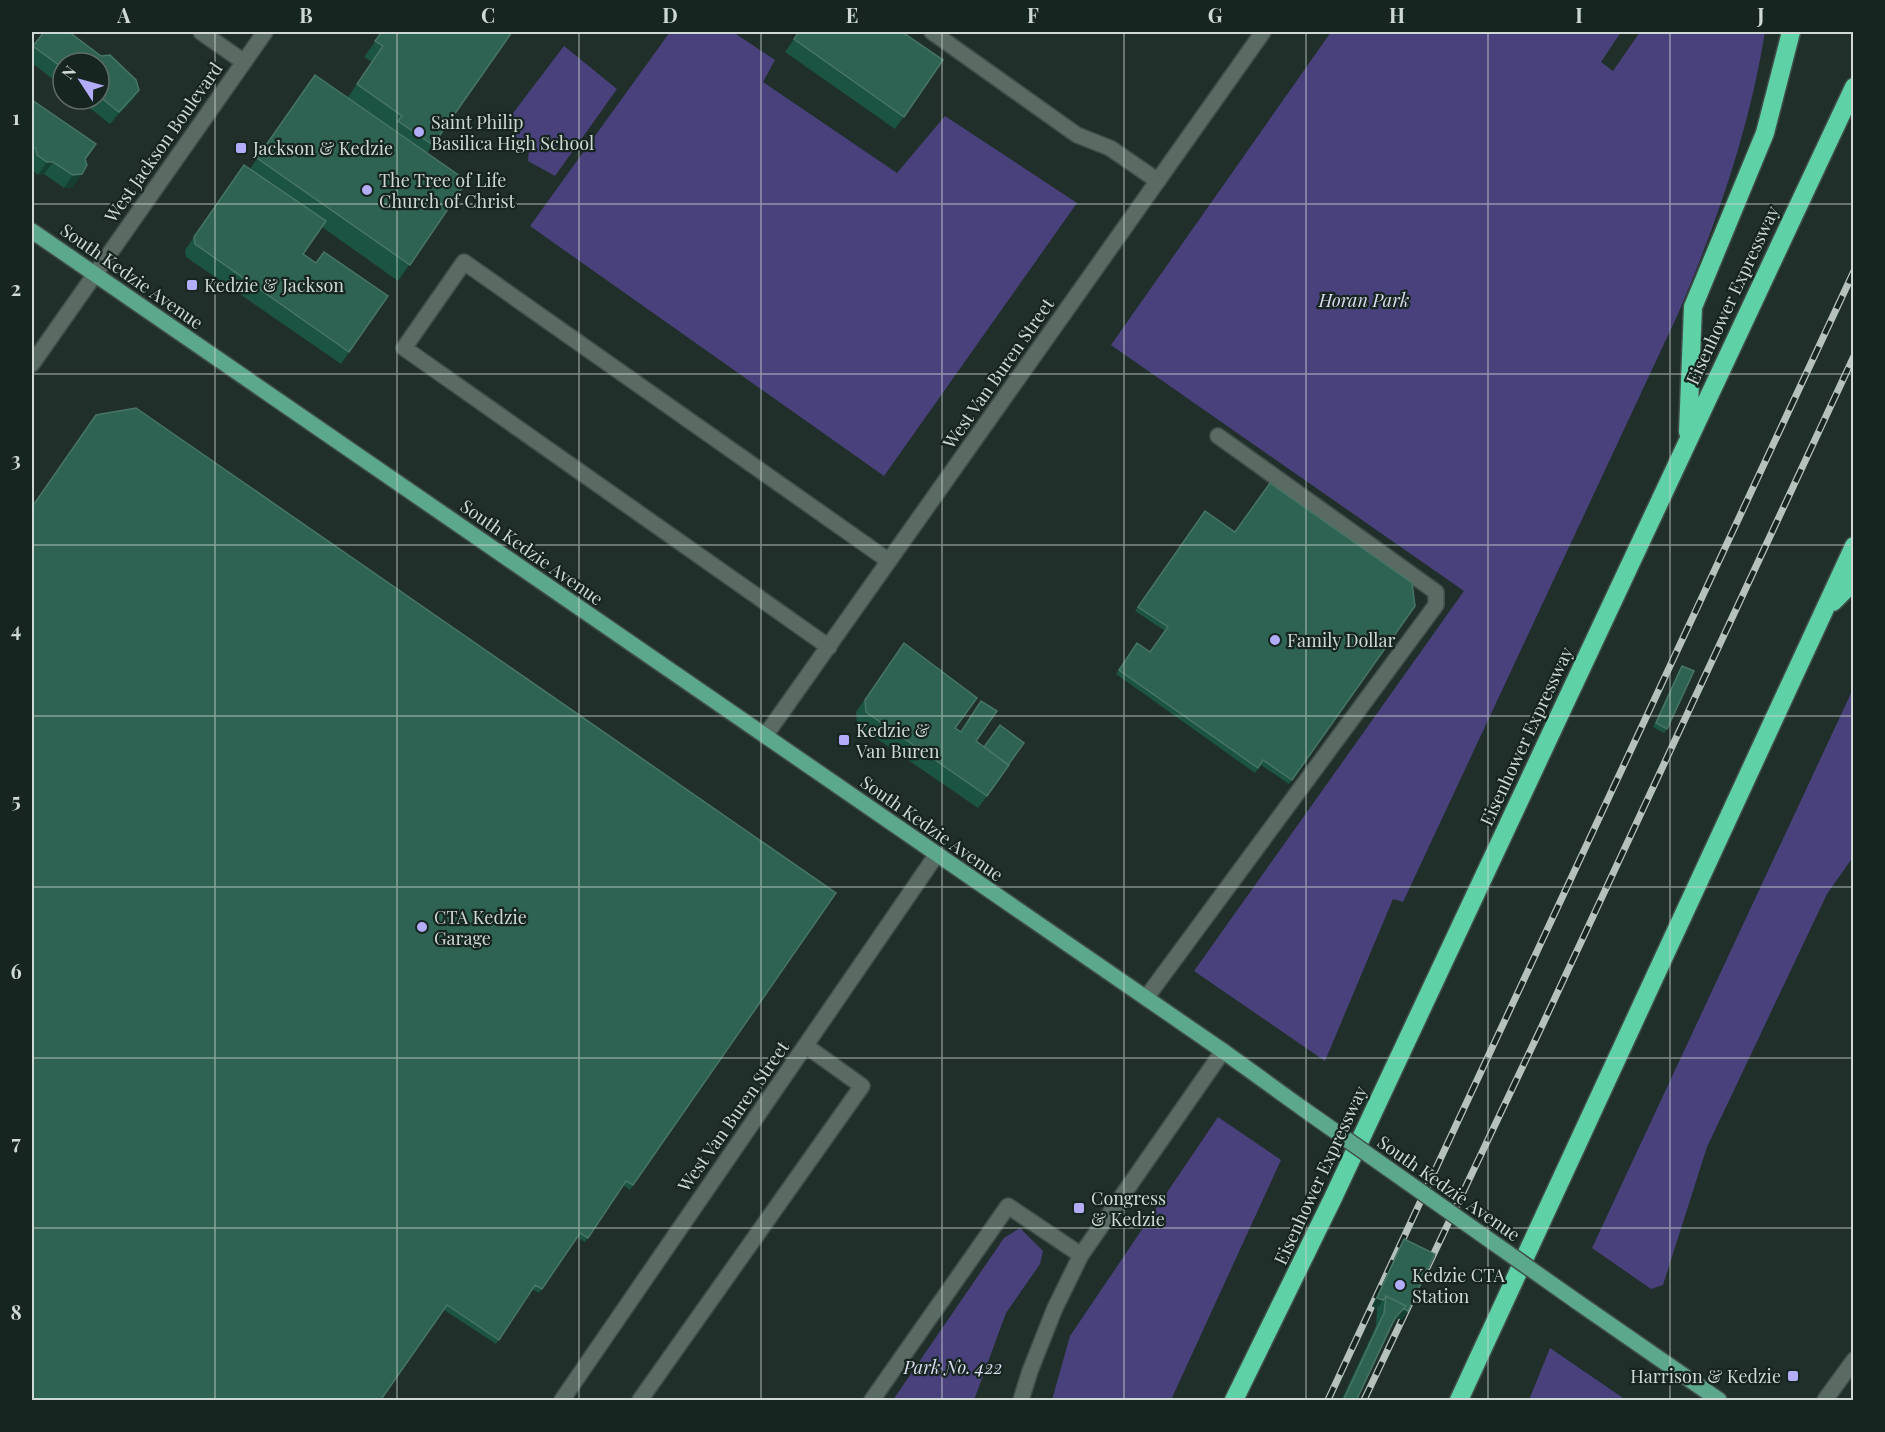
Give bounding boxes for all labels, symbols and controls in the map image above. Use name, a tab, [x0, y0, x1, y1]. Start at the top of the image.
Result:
text: A	[116, 1, 131, 28]
text: B	[299, 1, 313, 28]
text: C	[481, 1, 495, 28]
text: D	[662, 1, 678, 28]
text: E	[846, 1, 858, 28]
text: F	[1027, 1, 1039, 28]
text: G	[1208, 1, 1223, 28]
text: H	[1389, 1, 1405, 28]
text: I	[1575, 1, 1583, 28]
text: J	[1756, 1, 1765, 28]
north arrow	[51, 51, 111, 111]
street label: West Jackson Boulevard	[98, 57, 228, 228]
text: N	[57, 61, 81, 83]
text: 1	[12, 103, 20, 130]
place label: Saint Philip Basilica High School	[431, 110, 594, 155]
marker: Saint Philip Basilica High School	[412, 125, 426, 139]
place label: Jackson & Kedzie	[252, 136, 393, 160]
marker: Jackson & Kedzie	[234, 141, 248, 155]
place label: The Tree of Life Church of Christ	[379, 168, 516, 213]
marker: The Tree of Life Church of Christ	[360, 183, 374, 197]
street label: Eisenhower Expressway	[1680, 202, 1784, 388]
street label: South Kedzie Avenue	[56, 218, 208, 334]
place label: Kedzie & Jackson	[204, 273, 344, 297]
text: 2	[11, 274, 21, 301]
marker: Kedzie & Jackson	[185, 278, 199, 292]
park label: Horan Park	[1318, 288, 1409, 312]
street label: West Van Buren Street	[936, 292, 1059, 454]
text: 3	[11, 445, 21, 472]
street label: South Kedzie Avenue	[456, 494, 608, 610]
text: 4	[11, 615, 21, 642]
place label: Family Dollar	[1287, 628, 1395, 652]
marker: Family Dollar	[1268, 633, 1282, 647]
street label: Eisenhower Expressway	[1474, 643, 1578, 829]
place label: Kedzie & Van Buren	[855, 718, 940, 763]
marker: Kedzie & Van Buren	[837, 733, 851, 747]
street label: South Kedzie Avenue	[856, 770, 1008, 886]
text: 5	[11, 786, 21, 813]
place label: CTA Kedzie Garage	[434, 905, 527, 950]
marker: CTA Kedzie Garage	[415, 920, 429, 934]
text: 6	[10, 957, 22, 984]
street label: West Van Buren Street	[671, 1035, 794, 1197]
street label: Eisenhower Expressway	[1268, 1082, 1372, 1268]
text: 7	[11, 1128, 21, 1155]
street label: South Kedzie Avenue	[1373, 1130, 1525, 1246]
place label: Congress & Kedzie	[1091, 1186, 1166, 1231]
marker: Congress & Kedzie	[1072, 1201, 1086, 1215]
place label: Kedzie CTA Station	[1412, 1263, 1506, 1308]
marker: Kedzie CTA Station	[1393, 1278, 1407, 1292]
text: 8	[10, 1298, 22, 1325]
park label: Park No. 422	[902, 1355, 1003, 1379]
place label: Harrison & Kedzie	[1630, 1364, 1781, 1388]
marker: Harrison & Kedzie	[1786, 1369, 1800, 1383]

